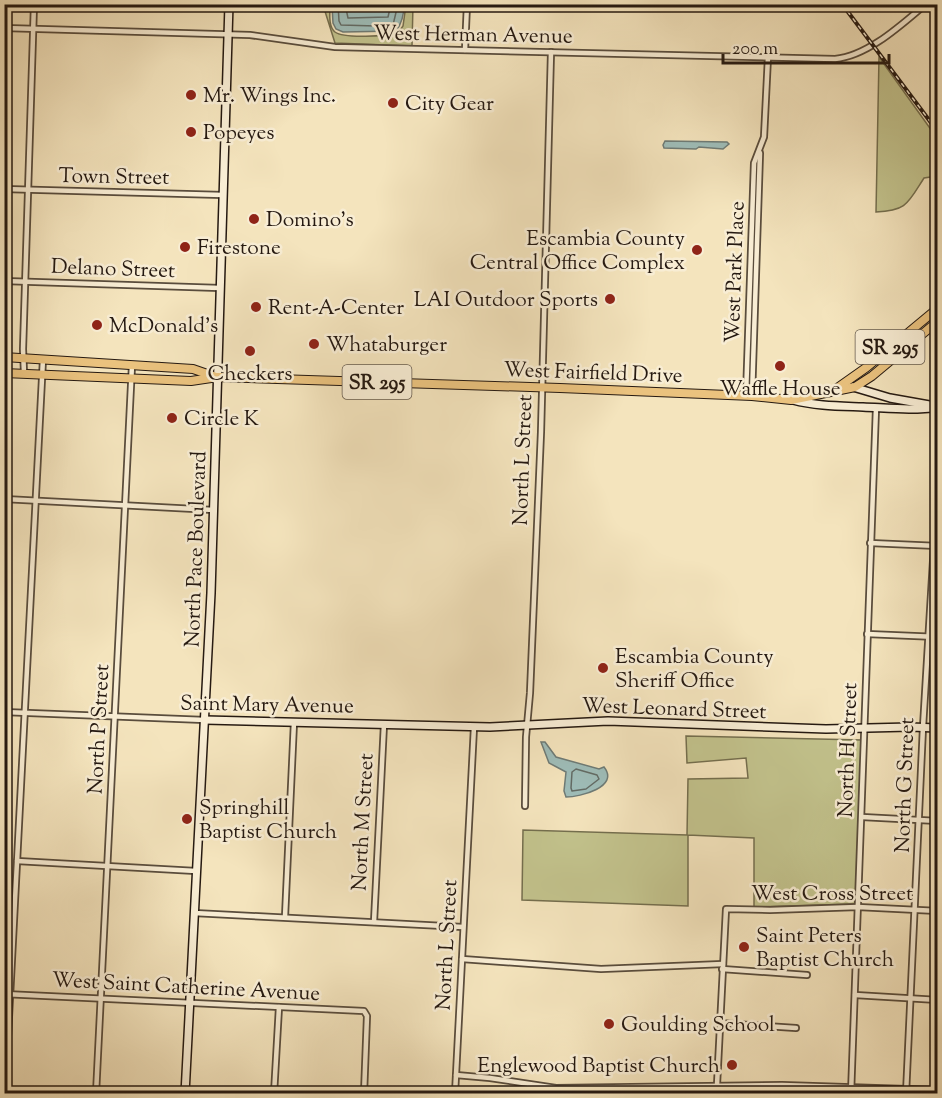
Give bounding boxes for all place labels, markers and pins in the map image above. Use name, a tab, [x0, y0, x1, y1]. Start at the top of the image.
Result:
place label: Mr. Wings Inc.	[203, 82, 336, 112]
marker: Mr. Wings Inc.	[184, 88, 198, 102]
place label: City Gear	[405, 90, 494, 120]
marker: City Gear	[386, 96, 400, 110]
place label: Popeyes	[203, 119, 274, 149]
marker: Popeyes	[184, 125, 198, 139]
place label: Domino's	[266, 206, 354, 236]
marker: Domino's	[247, 212, 261, 226]
place label: Escambia County Central Office Complex	[470, 225, 686, 279]
place label: Firestone	[197, 234, 281, 264]
marker: Firestone	[178, 240, 192, 254]
marker: Escambia County Central Office Complex	[690, 243, 704, 257]
place label: LAI Outdoor Sports	[414, 286, 598, 316]
marker: LAI Outdoor Sports	[603, 292, 617, 306]
place label: Rent-A-Center	[268, 294, 404, 324]
marker: Rent-A-Center	[249, 300, 263, 314]
place label: McDonald's	[109, 312, 218, 342]
marker: McDonald's	[90, 318, 104, 332]
place label: Whataburger	[326, 331, 447, 361]
marker: Whataburger	[307, 337, 321, 351]
marker: Checkers	[243, 344, 257, 358]
marker: Waffle House	[773, 359, 787, 373]
place label: Checkers	[207, 360, 293, 390]
place label: Waffle House	[719, 375, 841, 405]
place label: Circle K	[184, 405, 259, 435]
marker: Circle K	[165, 411, 179, 425]
place label: Escambia County Sheriff Office	[615, 643, 774, 697]
marker: Escambia County Sheriff Office	[596, 661, 610, 675]
place label: Springhill Baptist Church	[199, 794, 337, 848]
marker: Springhill Baptist Church	[180, 812, 194, 826]
place label: Saint Peters Baptist Church	[756, 922, 894, 976]
marker: Saint Peters Baptist Church	[737, 940, 751, 954]
place label: Goulding School	[621, 1011, 775, 1041]
marker: Goulding School	[602, 1017, 616, 1031]
place label: Englewood Baptist Church	[477, 1052, 720, 1082]
marker: Englewood Baptist Church	[725, 1058, 739, 1072]

